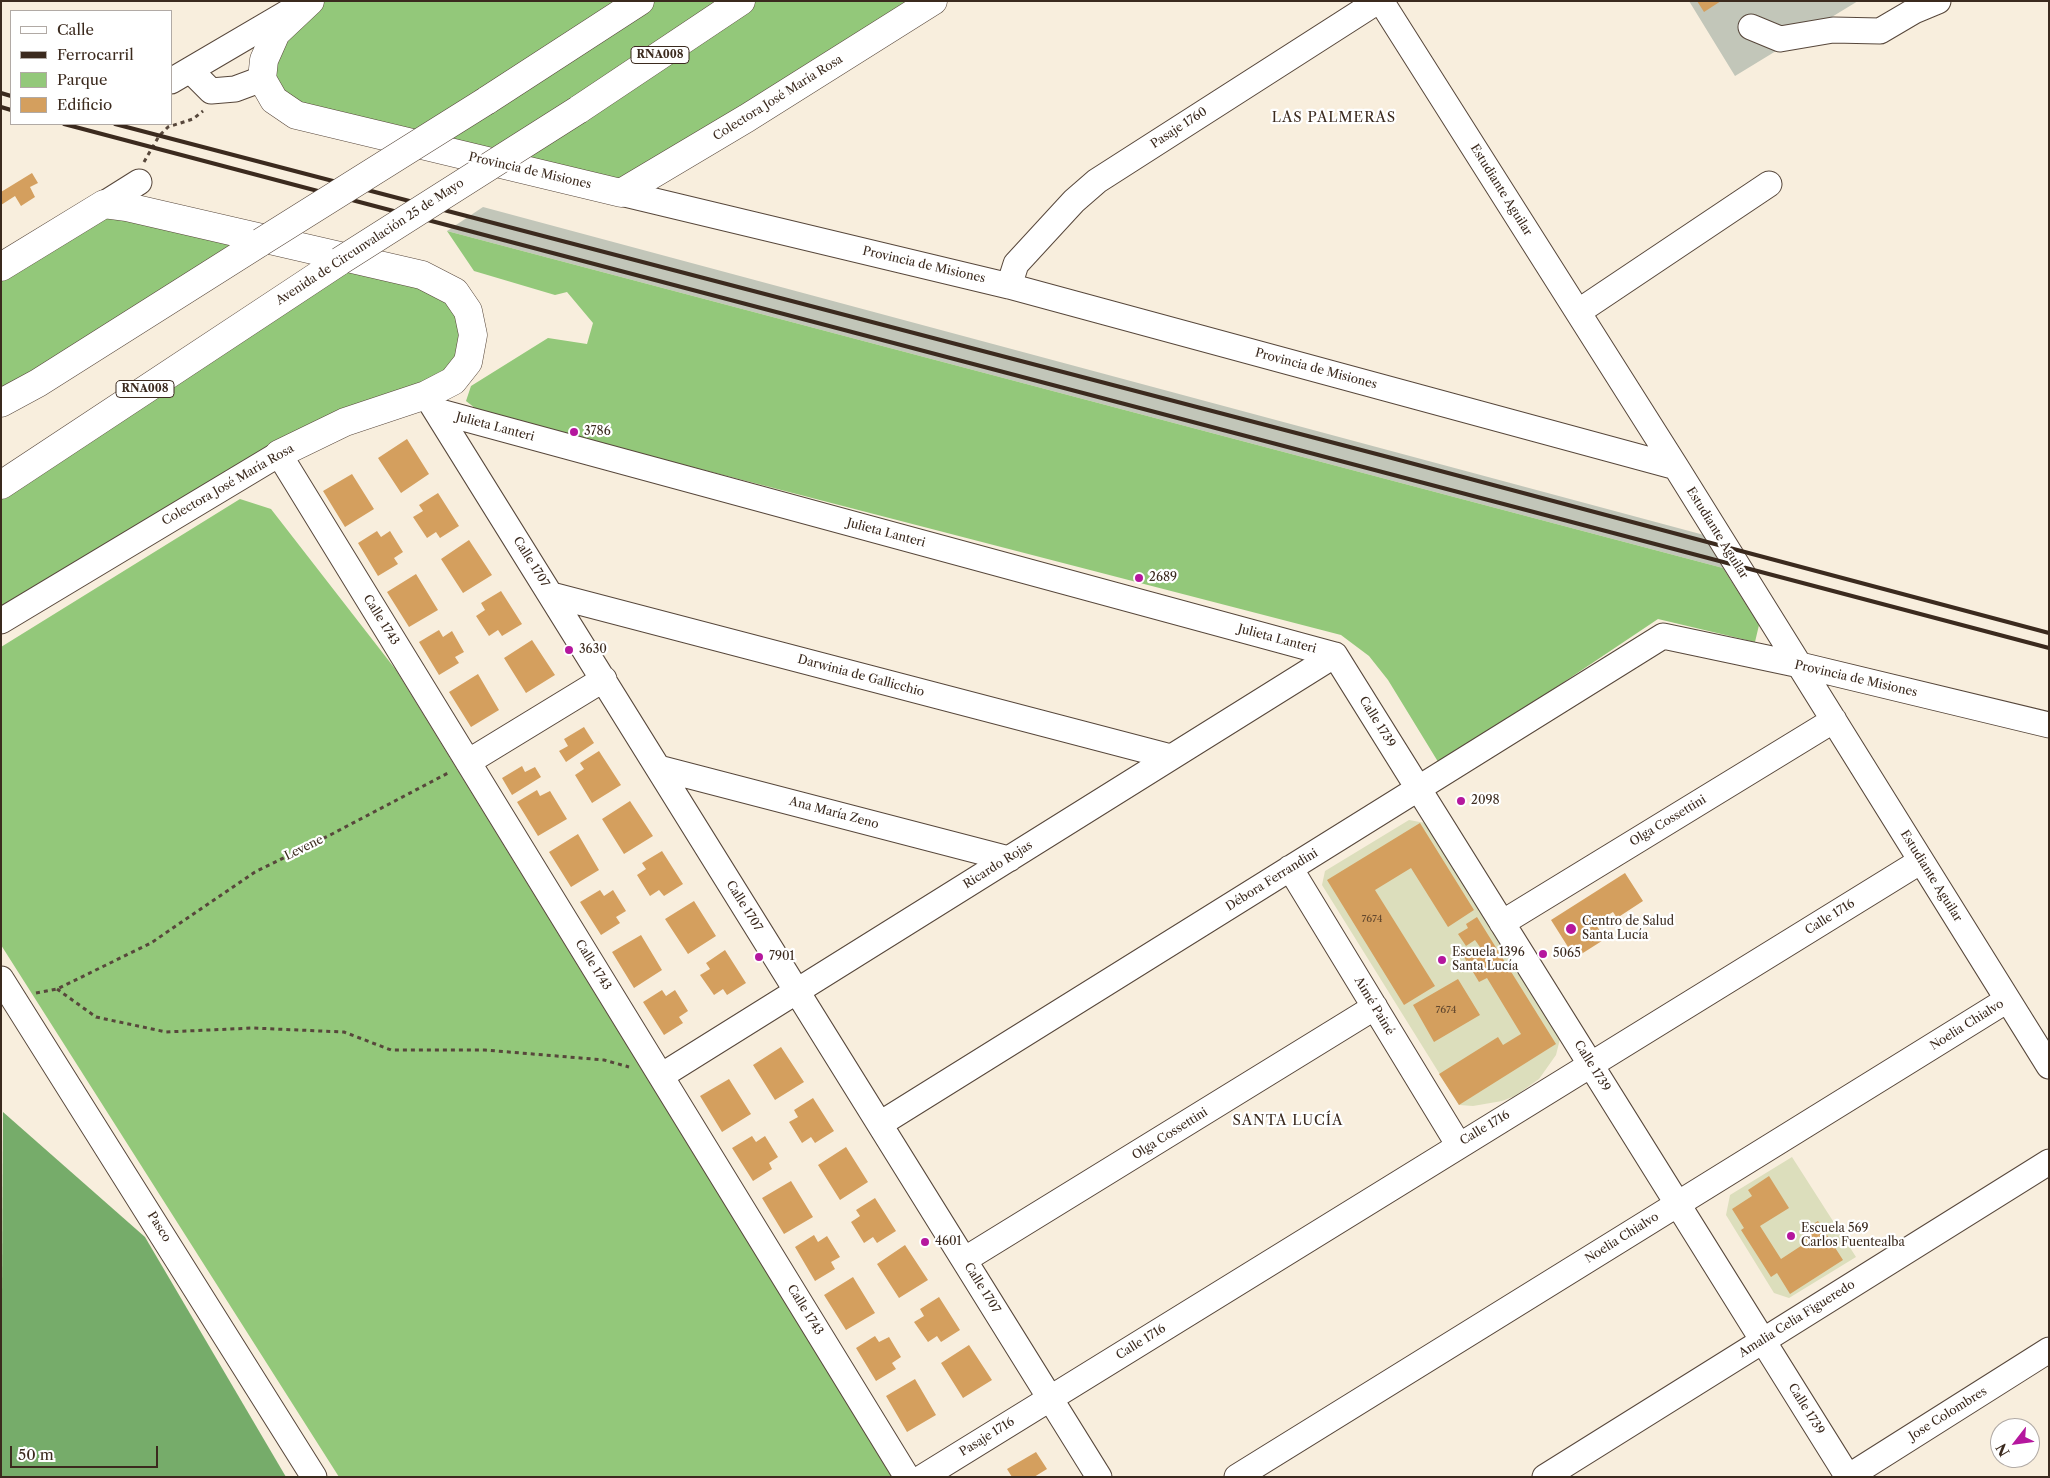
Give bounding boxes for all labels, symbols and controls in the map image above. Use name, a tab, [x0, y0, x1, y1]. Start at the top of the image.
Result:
legend	[10, 10, 172, 125]
text: Calle	[57, 20, 94, 39]
text: Ferrocarril	[57, 45, 134, 64]
road number: RNA008	[631, 46, 689, 64]
street label: Colectora José María Rosa	[711, 52, 845, 144]
text: Parque	[57, 70, 107, 89]
text: Edificio	[57, 95, 112, 114]
street label: Pasaje 1760	[1148, 104, 1210, 152]
district label: LAS PALMERAS	[1270, 110, 1398, 126]
street label: Estudiante Aguilar	[1467, 142, 1535, 238]
street label: Provincia de Misiones	[467, 150, 593, 192]
street label: Avenida de Circunvalación 25 de Mayo	[273, 176, 467, 308]
street label: Provincia de Misiones	[861, 244, 987, 286]
street label: Provincia de Misiones	[1253, 346, 1379, 392]
road number: RNA008	[116, 380, 174, 398]
street label: Julieta Lanteri	[454, 410, 536, 444]
place label: 3786	[584, 425, 611, 439]
marker: 3786	[568, 426, 580, 438]
street label: Colectora José María Rosa	[159, 441, 297, 529]
street label: Estudiante Aguilar	[1683, 485, 1751, 581]
street label: Julieta Lanteri	[845, 516, 927, 550]
street label: Calle 1707	[510, 534, 552, 590]
place label: 2689	[1149, 571, 1177, 585]
marker: 2689	[1133, 572, 1145, 584]
street label: Calle 1743	[360, 592, 402, 648]
street label: Julieta Lanteri	[1236, 622, 1318, 656]
place label: 3630	[579, 643, 607, 657]
marker: 3630	[563, 644, 575, 656]
street label: Darwinia de Gallicchio	[796, 652, 926, 700]
street label: Provincia de Misiones	[1793, 658, 1919, 700]
street label: Calle 1739	[1356, 694, 1398, 750]
street label: Olga Cossettini	[1627, 793, 1709, 849]
street label: Ana María Zeno	[788, 794, 880, 832]
place label: 2098	[1471, 794, 1500, 808]
marker: 2098	[1455, 795, 1467, 807]
street label: Estudiante Aguilar	[1897, 828, 1965, 924]
street label: Levene	[282, 832, 326, 864]
street label: Ricardo Rojas	[961, 838, 1035, 892]
street label: Débora Ferrandini	[1223, 846, 1321, 914]
street label: Calle 1707	[723, 878, 765, 934]
street label: Calle 1716	[1803, 896, 1857, 938]
house number: 7674	[1362, 913, 1382, 925]
place label: Centro de Salud Santa Lucía	[1582, 915, 1674, 943]
marker: Centro de Salud Santa Lucía	[1564, 922, 1578, 936]
street label: Calle 1743	[572, 937, 614, 993]
place label: Escuela 1396 Santa Lucía	[1452, 946, 1525, 974]
place label: 5065	[1553, 947, 1581, 961]
marker: 5065	[1537, 948, 1549, 960]
place label: 7901	[769, 950, 795, 964]
marker: 7901	[753, 951, 765, 963]
marker: Escuela 1396 Santa Lucía	[1436, 954, 1448, 966]
street label: Aimé Painé	[1351, 974, 1397, 1038]
street label: Noelia Chialvo	[1928, 997, 2006, 1053]
house number: 7674	[1436, 1004, 1456, 1016]
street label: Calle 1739	[1571, 1038, 1613, 1094]
street label: Olga Cossettini	[1130, 1105, 1210, 1163]
street label: Calle 1716	[1457, 1107, 1513, 1149]
district label: SANTA LUCÍA	[1231, 1113, 1345, 1129]
street label: Pasco	[144, 1209, 174, 1245]
street label: Noelia Chialvo	[1583, 1210, 1661, 1266]
place label: Escuela 569 Carlos Fuentealba	[1801, 1222, 1905, 1250]
marker: Escuela 569 Carlos Fuentealba	[1785, 1230, 1797, 1242]
place label: 4601	[935, 1235, 962, 1249]
marker: 4601	[919, 1236, 931, 1248]
street label: Calle 1707	[961, 1260, 1003, 1316]
street label: Amalia Celia Figueredo	[1736, 1277, 1858, 1361]
street label: Calle 1743	[784, 1282, 826, 1338]
street label: Calle 1716	[1114, 1321, 1168, 1363]
street label: Calle 1739	[1785, 1381, 1827, 1437]
street label: Jose Colombres	[1906, 1384, 1990, 1444]
street label: Pasaje 1716	[957, 1414, 1017, 1460]
north arrow	[1990, 1418, 2040, 1468]
scale bar	[12, 1436, 160, 1468]
text: N	[1992, 1440, 2014, 1460]
text: 50 m	[18, 1445, 54, 1464]

